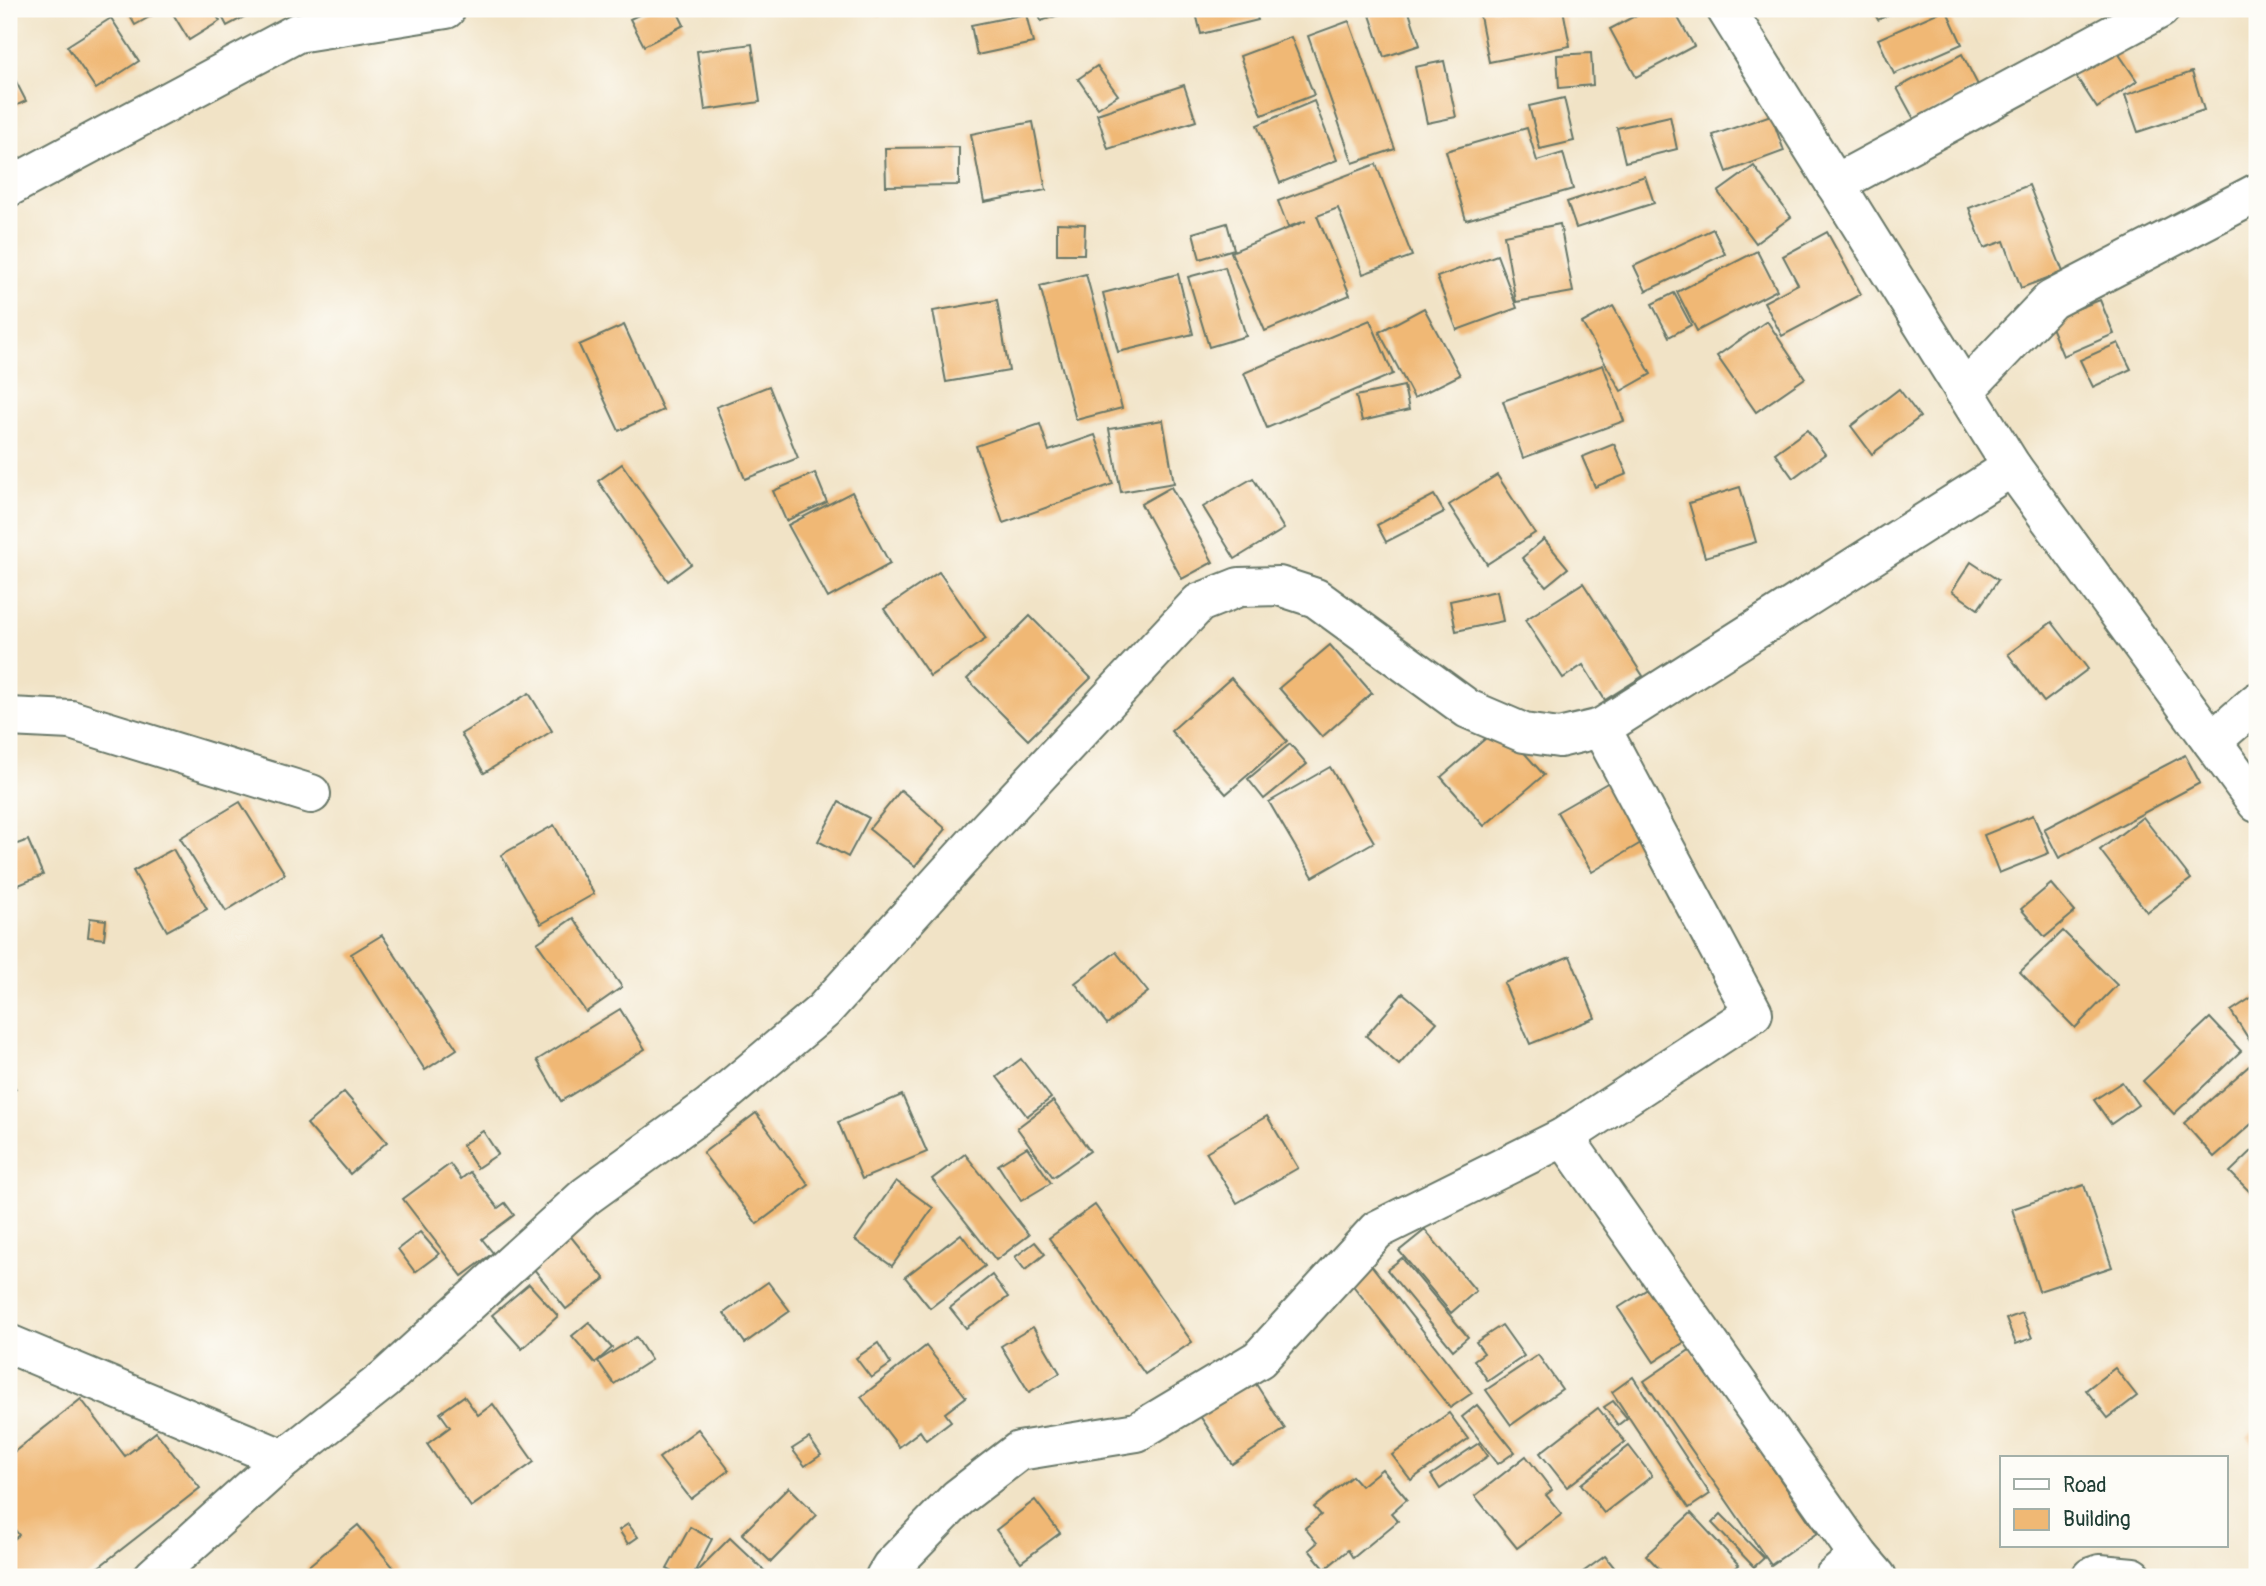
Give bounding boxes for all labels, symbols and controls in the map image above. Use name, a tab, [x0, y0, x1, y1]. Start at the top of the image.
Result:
legend	[2000, 1456, 2228, 1548]
text: Road	[2063, 1472, 2107, 1499]
text: Building	[2063, 1506, 2130, 1533]

